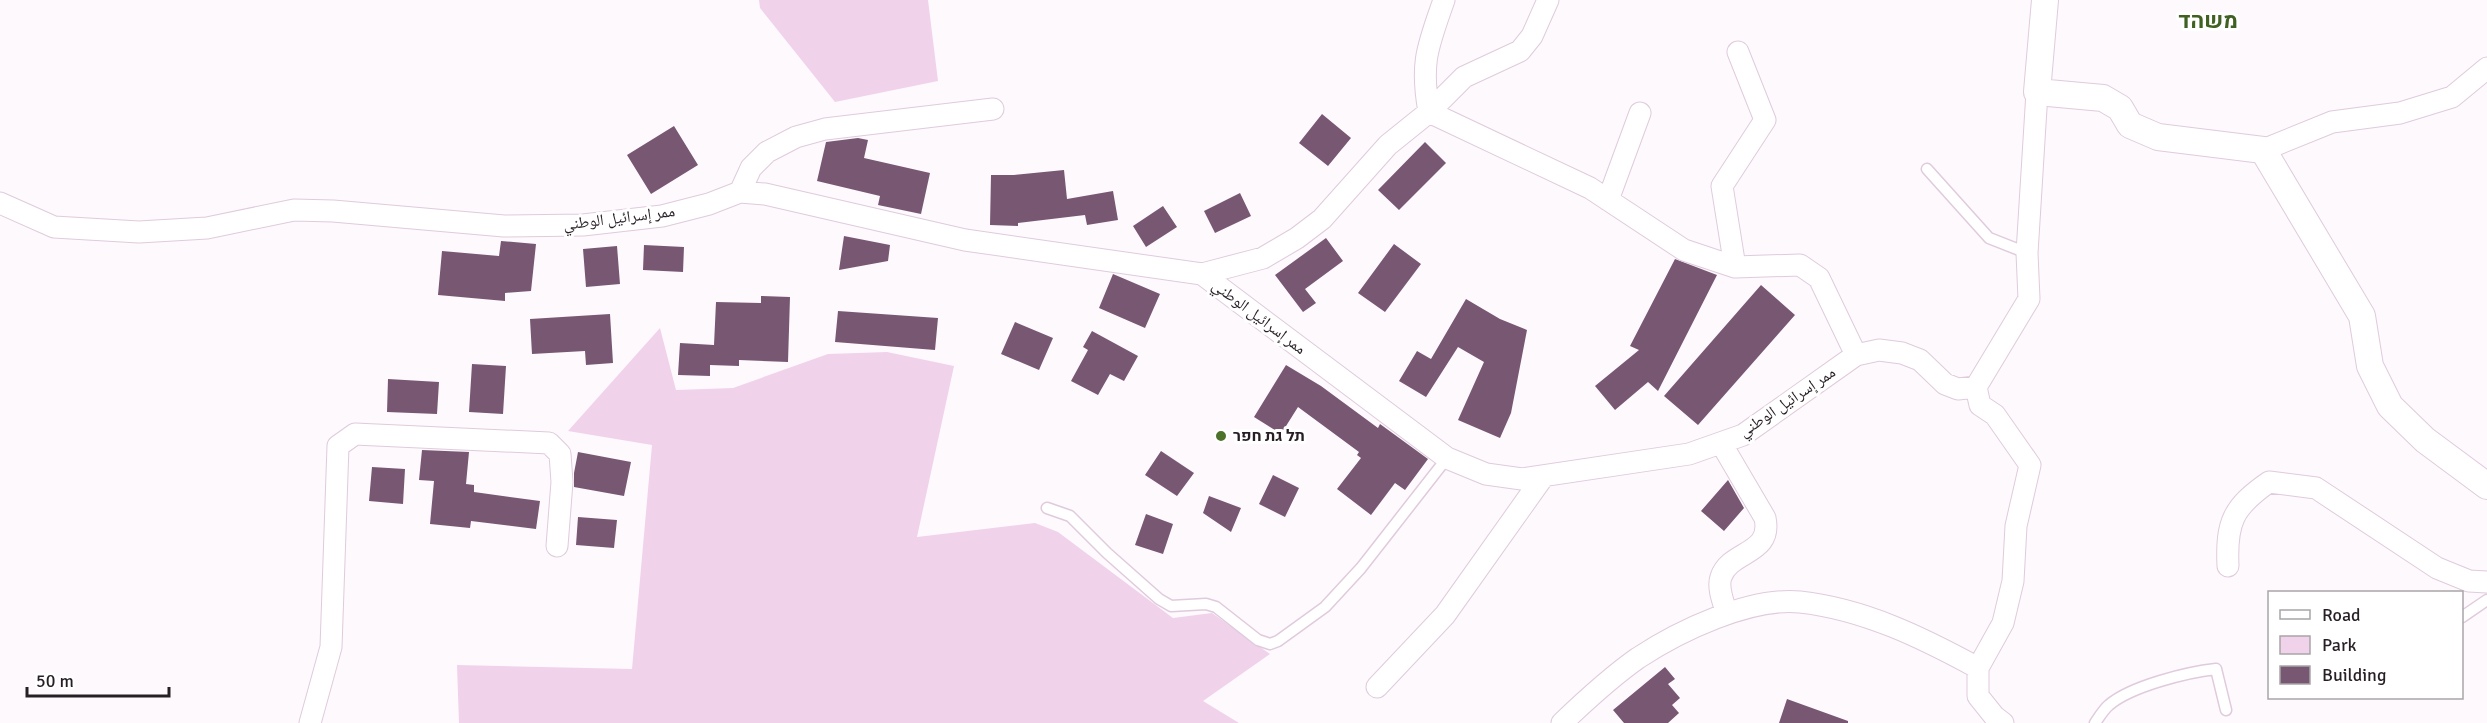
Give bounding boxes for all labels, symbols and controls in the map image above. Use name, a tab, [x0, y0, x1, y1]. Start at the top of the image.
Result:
district label: משהד	[2178, 7, 2238, 34]
street label: ممر إسرائيل الوطني	[562, 201, 676, 237]
street label: ممر إسرائيل الوطني	[1207, 275, 1310, 361]
street label: ممر إسرائيل الوطني	[1735, 362, 1840, 443]
place label: תל גת חפר	[1233, 426, 1305, 446]
marker: תל גת חפר	[1214, 429, 1228, 443]
legend	[2268, 591, 2463, 699]
text: Road	[2322, 604, 2361, 626]
text: Park	[2322, 634, 2357, 656]
scale bar	[27, 660, 170, 698]
text: Building	[2322, 664, 2386, 686]
text: 50 m	[36, 670, 74, 692]

